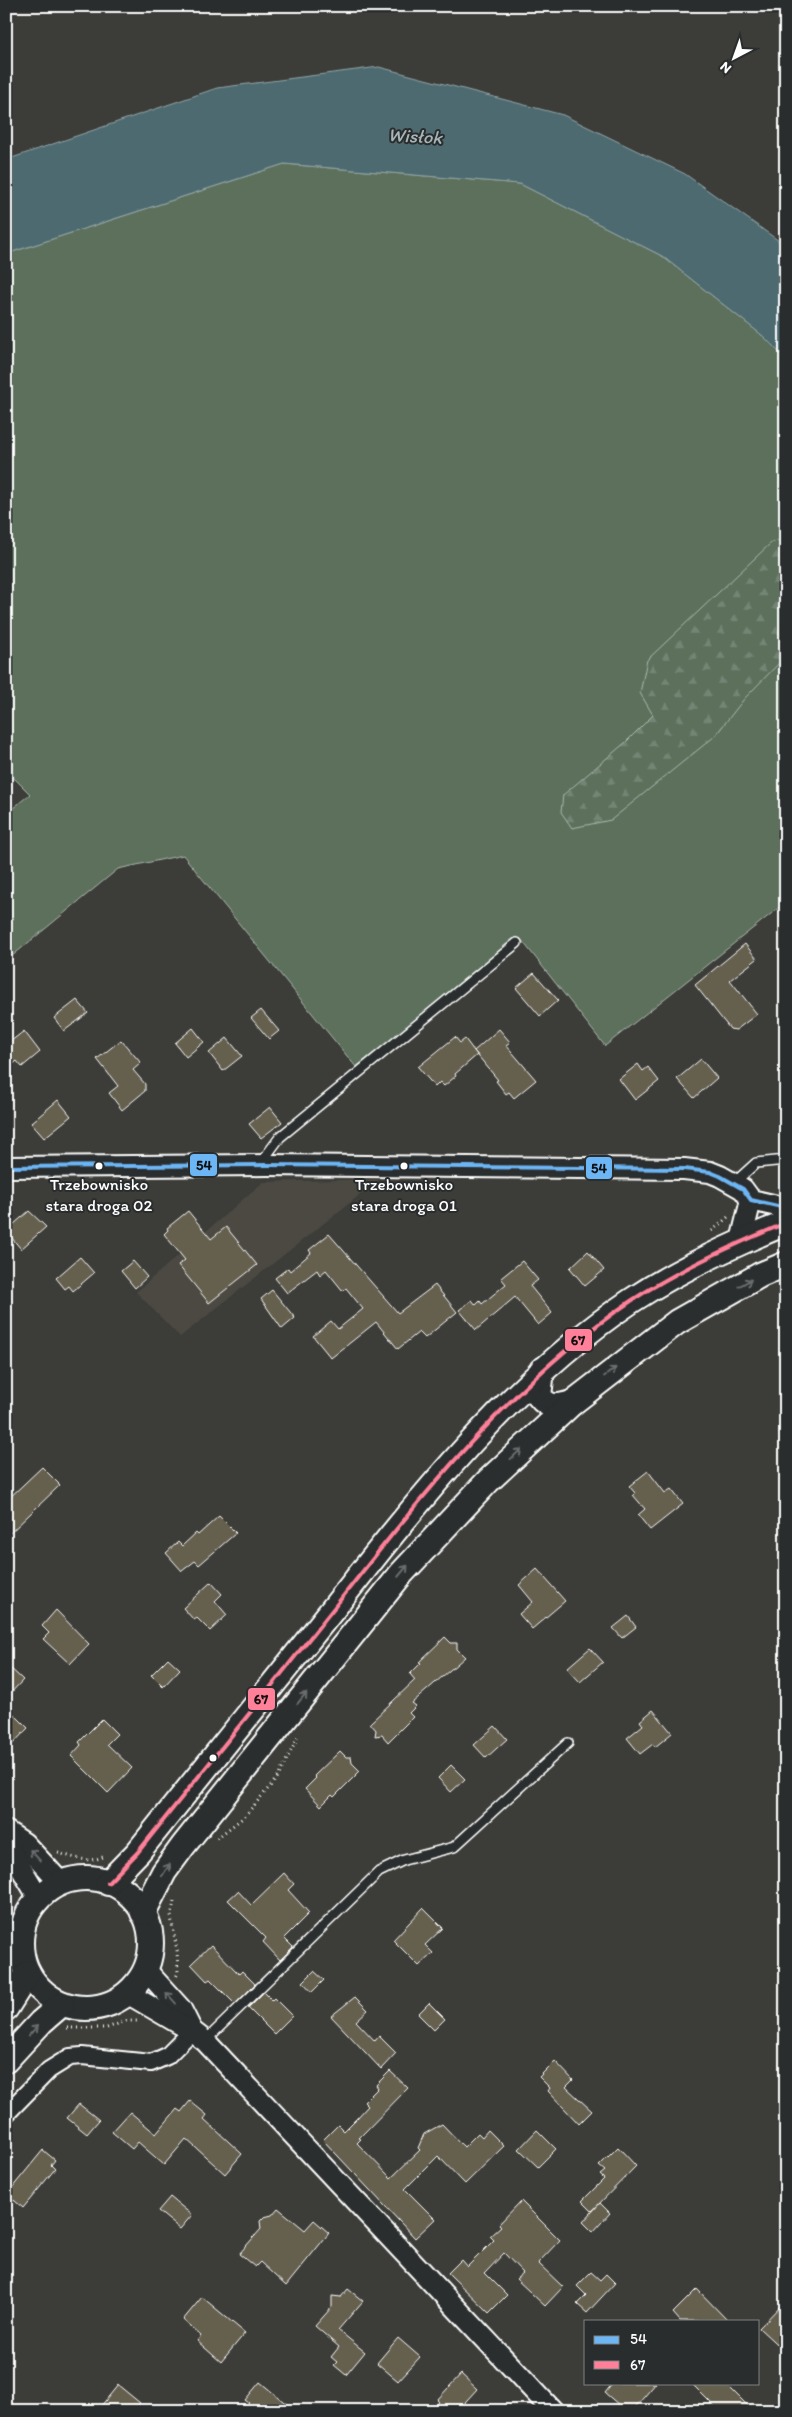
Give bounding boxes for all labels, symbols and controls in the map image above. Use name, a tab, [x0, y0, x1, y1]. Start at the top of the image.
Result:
north arrow	[710, 32, 760, 82]
text: N	[717, 58, 735, 77]
water label: Wisłok	[387, 123, 444, 149]
line badge: 54	[189, 1153, 218, 1177]
line badge: 54	[585, 1156, 613, 1180]
text: 54	[196, 1157, 212, 1174]
text: 54	[591, 1160, 607, 1177]
marker: Trzebownisko stara droga 02	[94, 1161, 104, 1171]
marker: Trzebownisko stara droga 01	[399, 1161, 409, 1171]
place label: Trzebownisko stara droga 02	[46, 1174, 153, 1215]
place label: Trzebownisko stara droga 01	[351, 1174, 457, 1215]
one-way arrow	[738, 1278, 752, 1288]
line badge: 67	[564, 1328, 593, 1352]
text: 67	[571, 1332, 585, 1349]
one-way arrow	[603, 1367, 617, 1377]
one-way arrow	[509, 1448, 522, 1460]
one-way arrow	[398, 1565, 409, 1578]
line badge: 67	[247, 1687, 276, 1711]
text: 67	[254, 1691, 268, 1708]
one-way arrow	[296, 1692, 307, 1705]
unlabelled marker	[208, 1753, 218, 1763]
one-way arrow	[29, 1849, 41, 1862]
one-way arrow	[161, 1864, 171, 1878]
one-way arrow	[165, 1992, 177, 2005]
one-way arrow	[27, 2024, 39, 2037]
legend	[584, 2320, 760, 2384]
text: 54	[630, 2330, 647, 2348]
text: 67	[630, 2356, 646, 2374]

